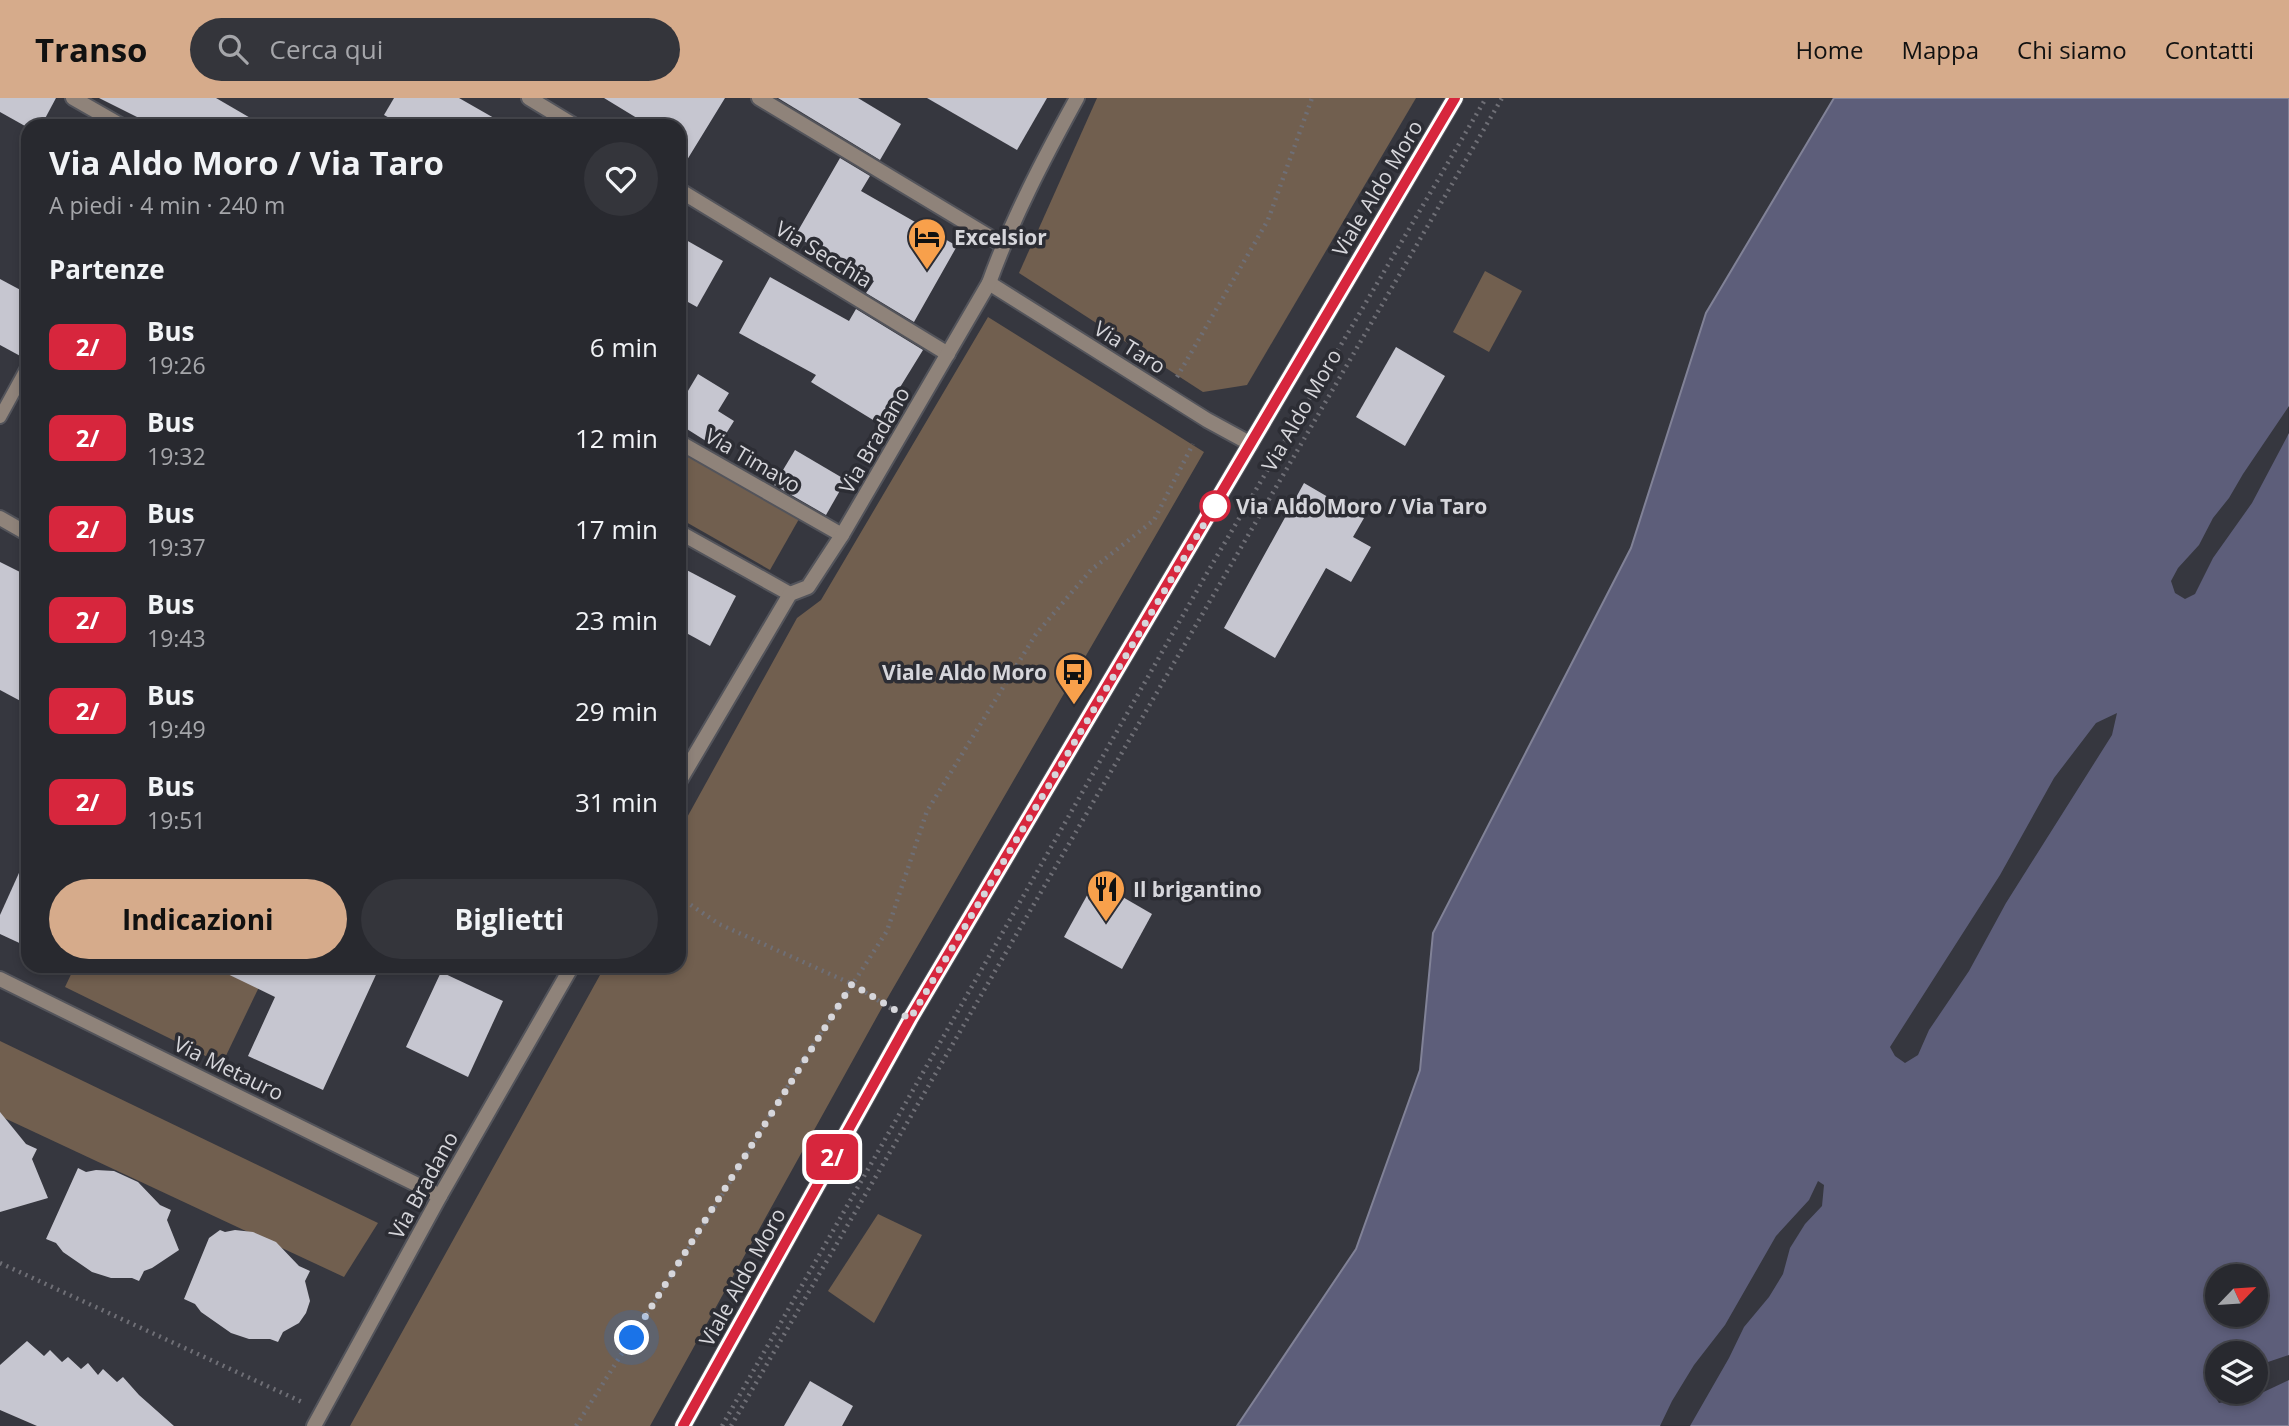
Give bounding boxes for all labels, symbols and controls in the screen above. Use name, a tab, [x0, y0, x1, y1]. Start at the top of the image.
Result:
search box	[190, 18, 680, 81]
text: Transo	[35, 27, 148, 72]
icon: search	[214, 30, 252, 68]
text: Cerca qui	[270, 31, 383, 67]
text: Home	[1796, 33, 1863, 66]
text: Mappa	[1901, 33, 1979, 66]
text: Chi siamo	[2017, 33, 2127, 66]
text: Contatti	[2165, 33, 2254, 66]
street label: Viale Aldo Moro	[1325, 115, 1429, 261]
text: Via Aldo Moro / Via Taro	[49, 140, 444, 185]
button: heart	[584, 142, 658, 216]
text: A piedi · 4 min · 240 m	[49, 189, 285, 221]
street label: Via Secchia	[770, 214, 878, 294]
hotel icon: Excelsior	[906, 216, 948, 271]
place label: Excelsior	[954, 223, 1047, 251]
text: Partenze	[49, 251, 165, 287]
text: Bus	[147, 313, 194, 349]
street label: Via Taro	[1089, 314, 1171, 380]
text: 6 min	[590, 329, 658, 365]
text: 2/	[76, 330, 99, 363]
street label: Via Aldo Moro	[1255, 344, 1347, 476]
text: 19:26	[147, 349, 206, 381]
street label: Via Bradano	[832, 382, 916, 498]
text: Bus	[147, 404, 194, 440]
text: 12 min	[575, 420, 658, 456]
text: 2/	[76, 421, 99, 454]
street label: Via Timavo	[700, 421, 806, 499]
text: 19:32	[147, 440, 206, 472]
marker: Via Aldo Moro / Via Taro	[1200, 491, 1230, 521]
place label: Via Aldo Moro / Via Taro	[1236, 492, 1487, 520]
text: Bus	[147, 495, 194, 531]
text: 17 min	[575, 511, 658, 547]
text: 2/	[76, 512, 99, 545]
text: 19:37	[147, 531, 206, 563]
text: Bus	[147, 586, 194, 622]
text: 23 min	[575, 602, 658, 638]
text: 2/	[76, 603, 99, 636]
text: 19:43	[147, 622, 206, 654]
bus stop icon: Viale Aldo Moro	[1053, 651, 1095, 706]
place label: Viale Aldo Moro	[882, 658, 1047, 686]
text: Bus	[147, 677, 194, 713]
text: 29 min	[575, 693, 658, 729]
text: 2/	[76, 694, 99, 727]
text: 19:49	[147, 713, 206, 745]
text: Bus	[147, 768, 194, 804]
text: 31 min	[575, 784, 658, 820]
text: 2/	[76, 785, 99, 818]
text: 19:51	[147, 804, 206, 836]
restaurant icon: Il brigantino	[1085, 868, 1127, 923]
place label: Il brigantino	[1133, 875, 1262, 903]
button: Indicazioni	[49, 879, 347, 959]
button: Biglietti	[361, 879, 658, 959]
street label: Via Metauro	[169, 1029, 289, 1107]
street label: Via Bradano	[382, 1126, 464, 1244]
line badge: 2/	[800, 1134, 864, 1180]
text: 2/	[820, 1140, 844, 1173]
street label: Viale Aldo Moro	[692, 1203, 792, 1351]
north arrow	[2205, 1264, 2268, 1326]
map controls	[2205, 1264, 2268, 1404]
your location	[614, 1320, 649, 1355]
button: layers	[2205, 1341, 2268, 1404]

